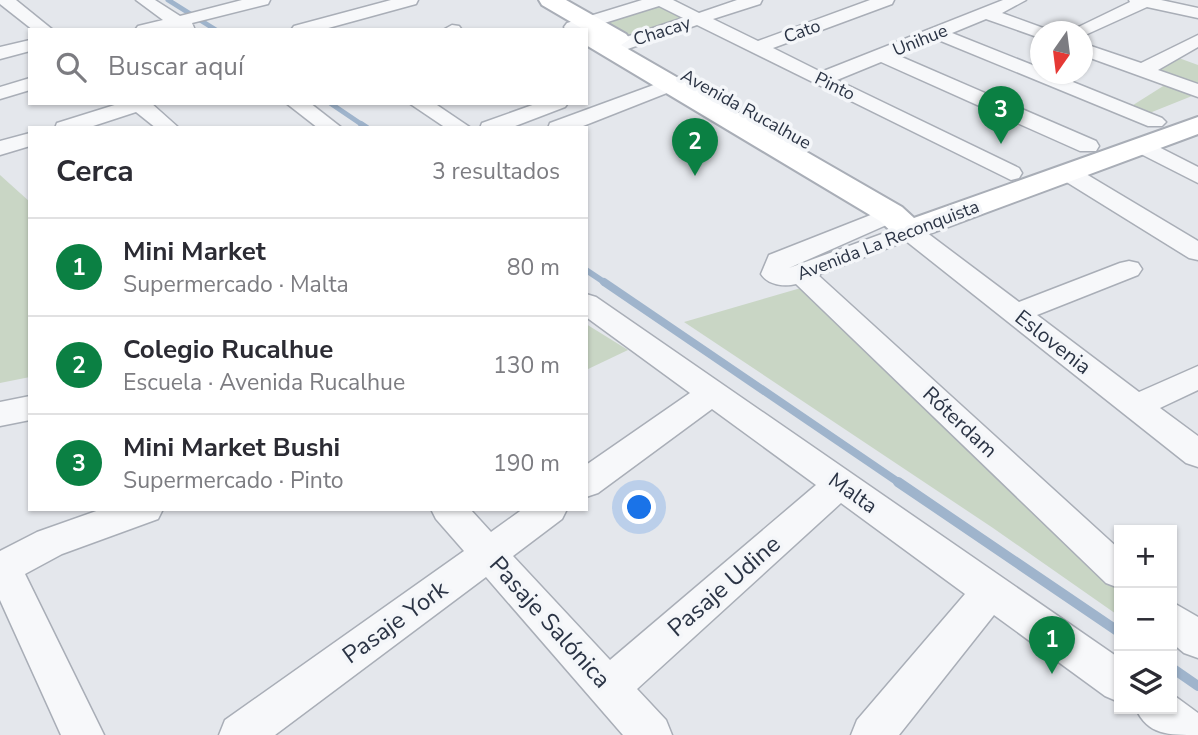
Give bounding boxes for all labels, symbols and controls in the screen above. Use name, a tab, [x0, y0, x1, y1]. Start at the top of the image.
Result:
street label: Chacay	[630, 10, 694, 52]
street label: Cato	[780, 13, 824, 49]
street label: Unihue	[889, 18, 951, 62]
north arrow	[1030, 21, 1093, 84]
search box	[28, 28, 588, 105]
icon: search	[52, 48, 90, 86]
text: Buscar aquí	[108, 49, 244, 84]
street label: Avenida Rucalhue	[677, 63, 815, 155]
street label: Pinto	[811, 66, 859, 106]
pin: 3	[978, 86, 1024, 144]
pin: 2	[672, 118, 718, 176]
text: Cerca	[56, 151, 134, 192]
text: 3 resultados	[432, 156, 560, 187]
street label: Avenida La Reconquista	[793, 194, 983, 286]
text: Mini Market	[123, 234, 266, 269]
text: 1	[72, 252, 86, 283]
text: 80 m	[507, 252, 560, 283]
text: Supermercado · Malta	[123, 269, 349, 300]
street label: Eslovenia	[1009, 303, 1097, 381]
text: Colegio Rucalhue	[123, 332, 333, 367]
text: 2	[72, 350, 86, 381]
text: 130 m	[493, 350, 560, 381]
text: Escuela · Avenida Rucalhue	[123, 367, 405, 398]
street label: Róterdam	[917, 380, 1003, 464]
text: Mini Market Bushi	[123, 430, 340, 465]
text: 3	[72, 448, 86, 479]
text: 190 m	[493, 448, 560, 479]
text: Supermercado · Pinto	[123, 465, 344, 496]
street label: Malta	[823, 466, 883, 520]
your location	[622, 490, 656, 524]
map controls	[1114, 525, 1177, 714]
button: +	[1114, 525, 1177, 588]
street label: Pasaje Udine	[661, 528, 787, 644]
street label: Pasaje Salónica	[482, 549, 618, 695]
street label: Pasaje York	[336, 572, 455, 671]
button: −	[1114, 588, 1177, 651]
pin: 1	[1029, 616, 1075, 674]
button: layers	[1114, 651, 1177, 714]

